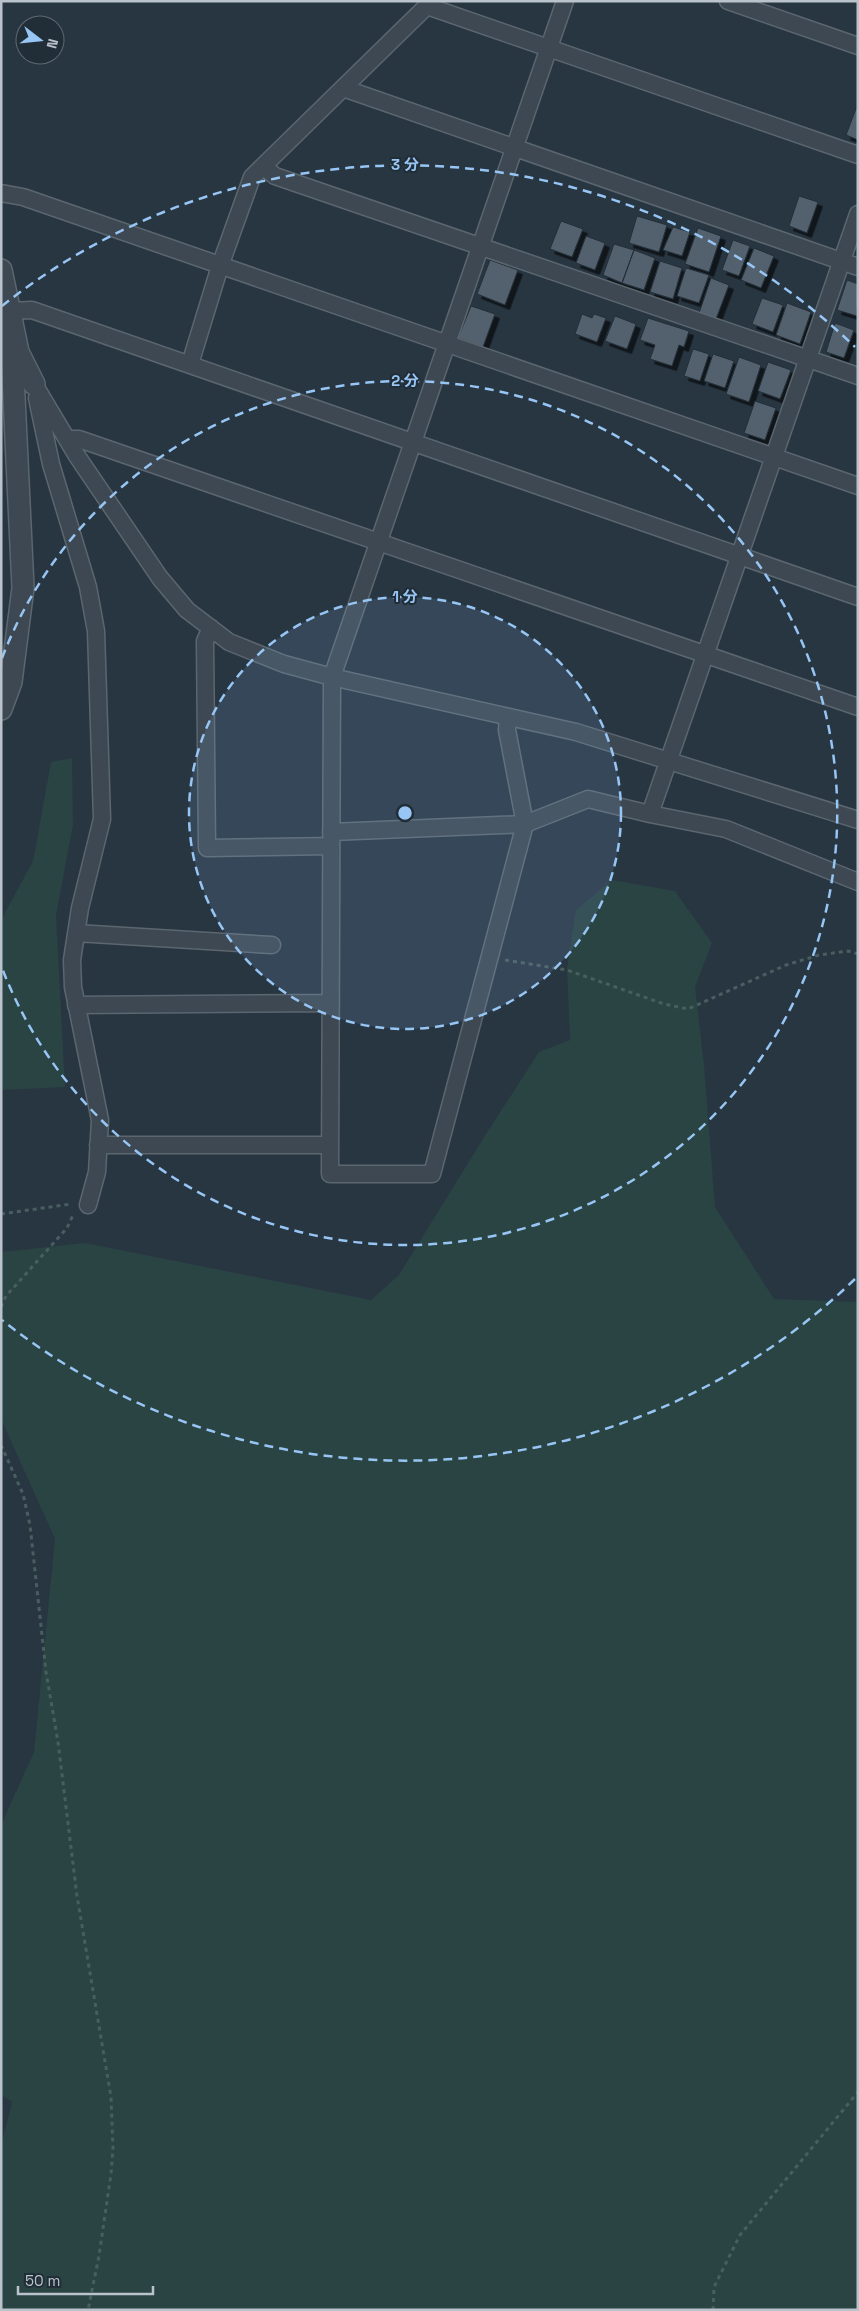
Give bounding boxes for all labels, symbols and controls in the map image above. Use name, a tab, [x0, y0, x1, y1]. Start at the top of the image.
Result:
north arrow	[15, 15, 65, 65]
text: N	[43, 37, 62, 51]
text: 3 分	[391, 155, 419, 174]
text: 2 分	[391, 371, 419, 390]
text: 1 分	[392, 587, 418, 606]
centre of rings	[396, 804, 414, 822]
scale bar	[18, 2264, 152, 2296]
text: 50 m	[25, 2271, 60, 2290]

